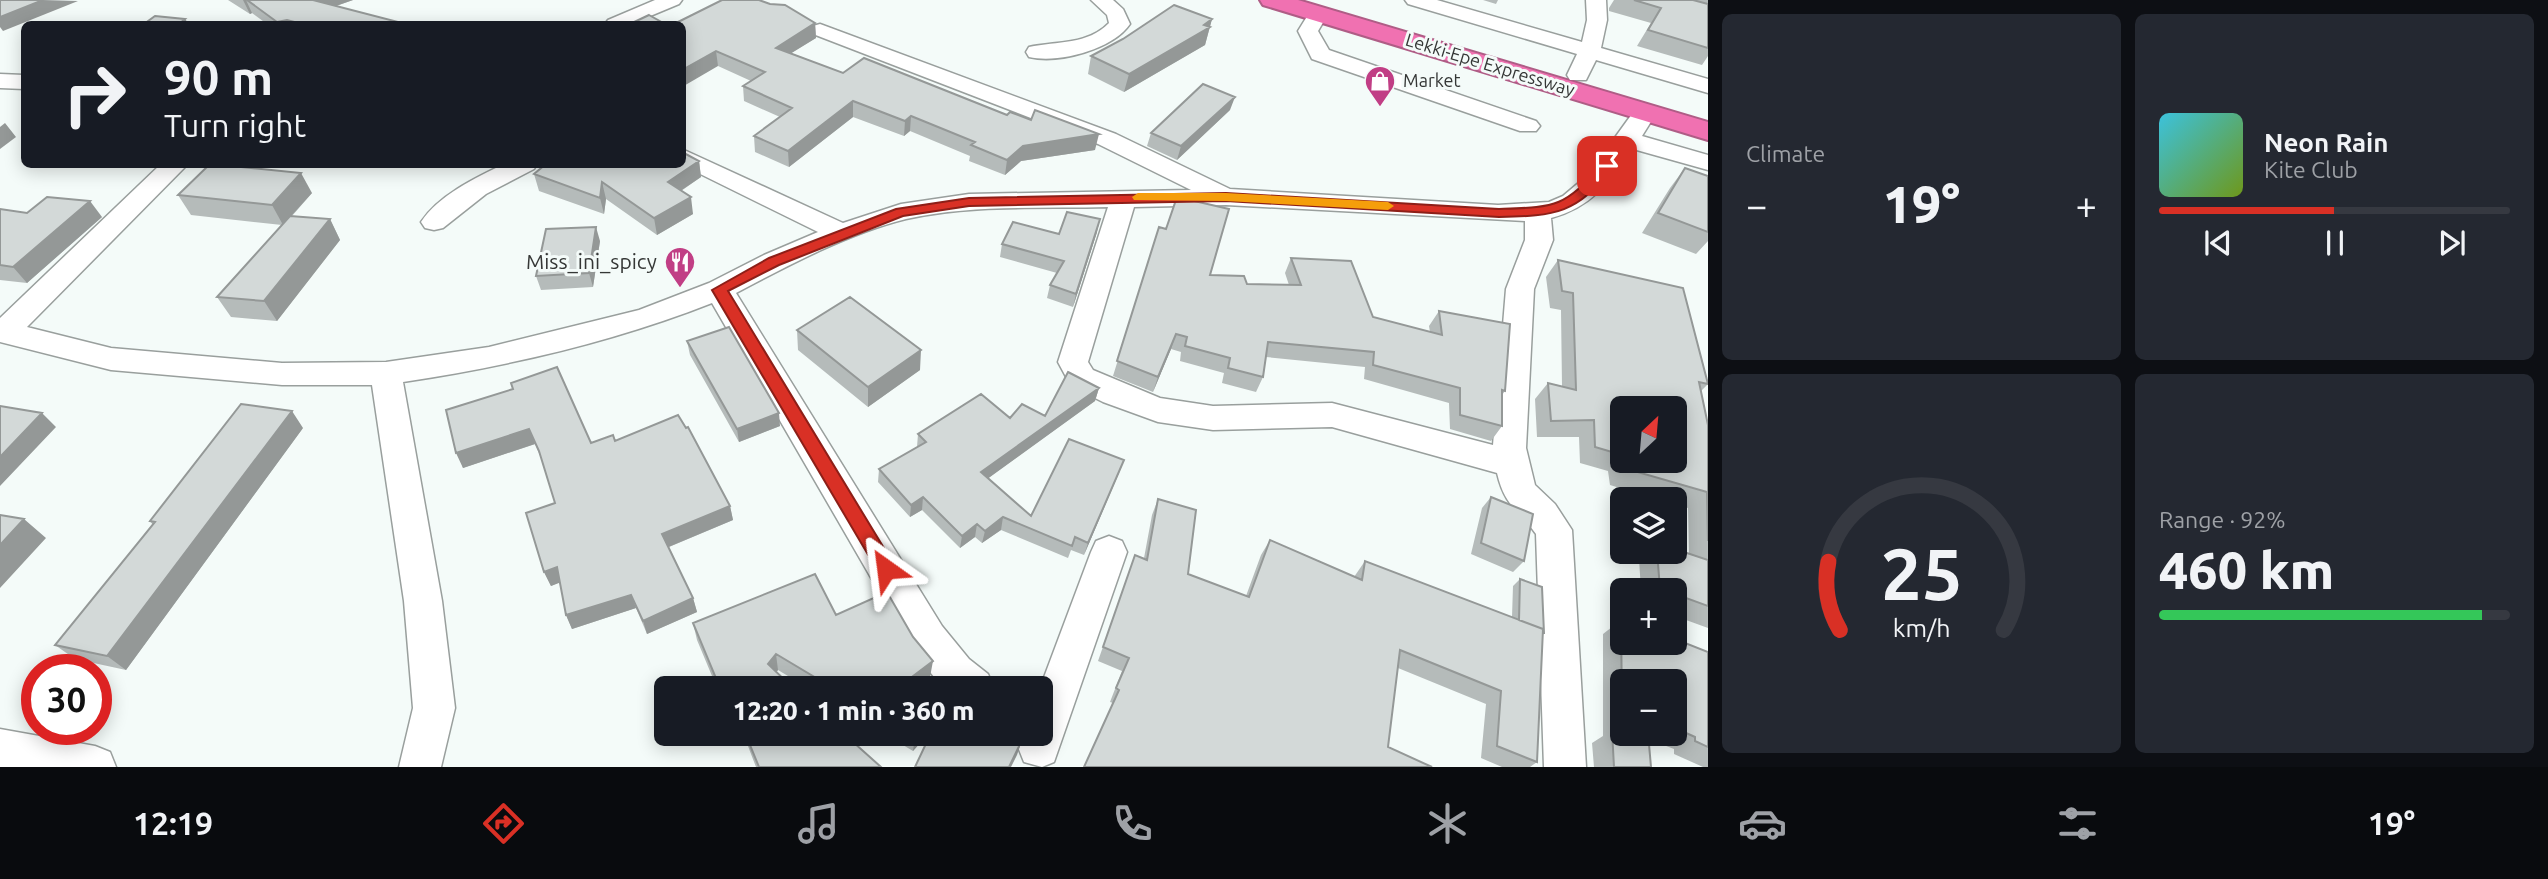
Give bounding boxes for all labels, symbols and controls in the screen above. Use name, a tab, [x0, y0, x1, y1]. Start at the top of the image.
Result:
street label: Lekki-Epe Expressway	[1403, 29, 1578, 99]
icon: right	[49, 49, 140, 140]
text: 90 m	[164, 49, 273, 104]
shop icon: Market	[1363, 64, 1397, 108]
place label: Market	[1403, 70, 1461, 90]
text: Turn right	[164, 107, 306, 143]
text: Neon Rain	[2264, 128, 2389, 157]
pin	[1577, 136, 1637, 196]
text: Climate	[1746, 141, 1825, 166]
icon: arrive	[1588, 147, 1626, 185]
text: Kite Club	[2264, 157, 2358, 182]
text: 19°	[1883, 175, 1960, 233]
text: −	[1746, 184, 1767, 226]
text: +	[2076, 184, 2097, 226]
icon: previous	[2199, 224, 2237, 262]
icon: pause	[2316, 224, 2354, 262]
icon: next	[2433, 224, 2471, 262]
restaurant icon: Miss_ini_spicy	[663, 245, 697, 289]
place label: Miss_ini_spicy	[526, 249, 657, 274]
north arrow	[1610, 396, 1687, 472]
map controls	[1610, 396, 1687, 746]
button: layers	[1610, 487, 1687, 564]
text: Range · 92%	[2159, 507, 2286, 532]
position arrow	[849, 532, 923, 606]
text: 25	[1880, 532, 1963, 614]
text: 460 km	[2159, 541, 2334, 599]
button: +	[1610, 578, 1687, 655]
text: km/h	[1893, 613, 1950, 641]
speed limit sign: 30	[21, 654, 112, 745]
button: −	[1610, 669, 1687, 746]
text: 12:20 · 1 min · 360 m	[733, 696, 974, 725]
icon: directions	[479, 799, 528, 848]
icon: music	[794, 799, 843, 848]
icon: phone	[1108, 799, 1157, 848]
icon: climate	[1423, 799, 1472, 848]
icon: car	[1738, 799, 1787, 848]
icon: filters	[2053, 799, 2102, 848]
text: 12:19	[133, 805, 213, 841]
text: 19°	[2368, 805, 2415, 841]

